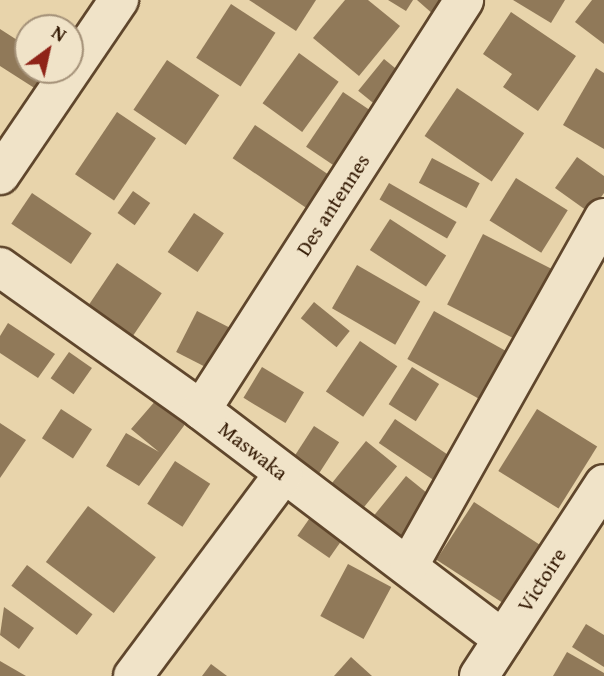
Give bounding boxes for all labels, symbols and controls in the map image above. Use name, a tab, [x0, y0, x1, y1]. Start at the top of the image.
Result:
north arrow	[14, 14, 84, 84]
text: N	[46, 18, 72, 48]
street label: Des antennes	[291, 149, 375, 261]
street label: Maswaka	[213, 416, 293, 486]
street label: Victoire	[512, 543, 572, 617]

